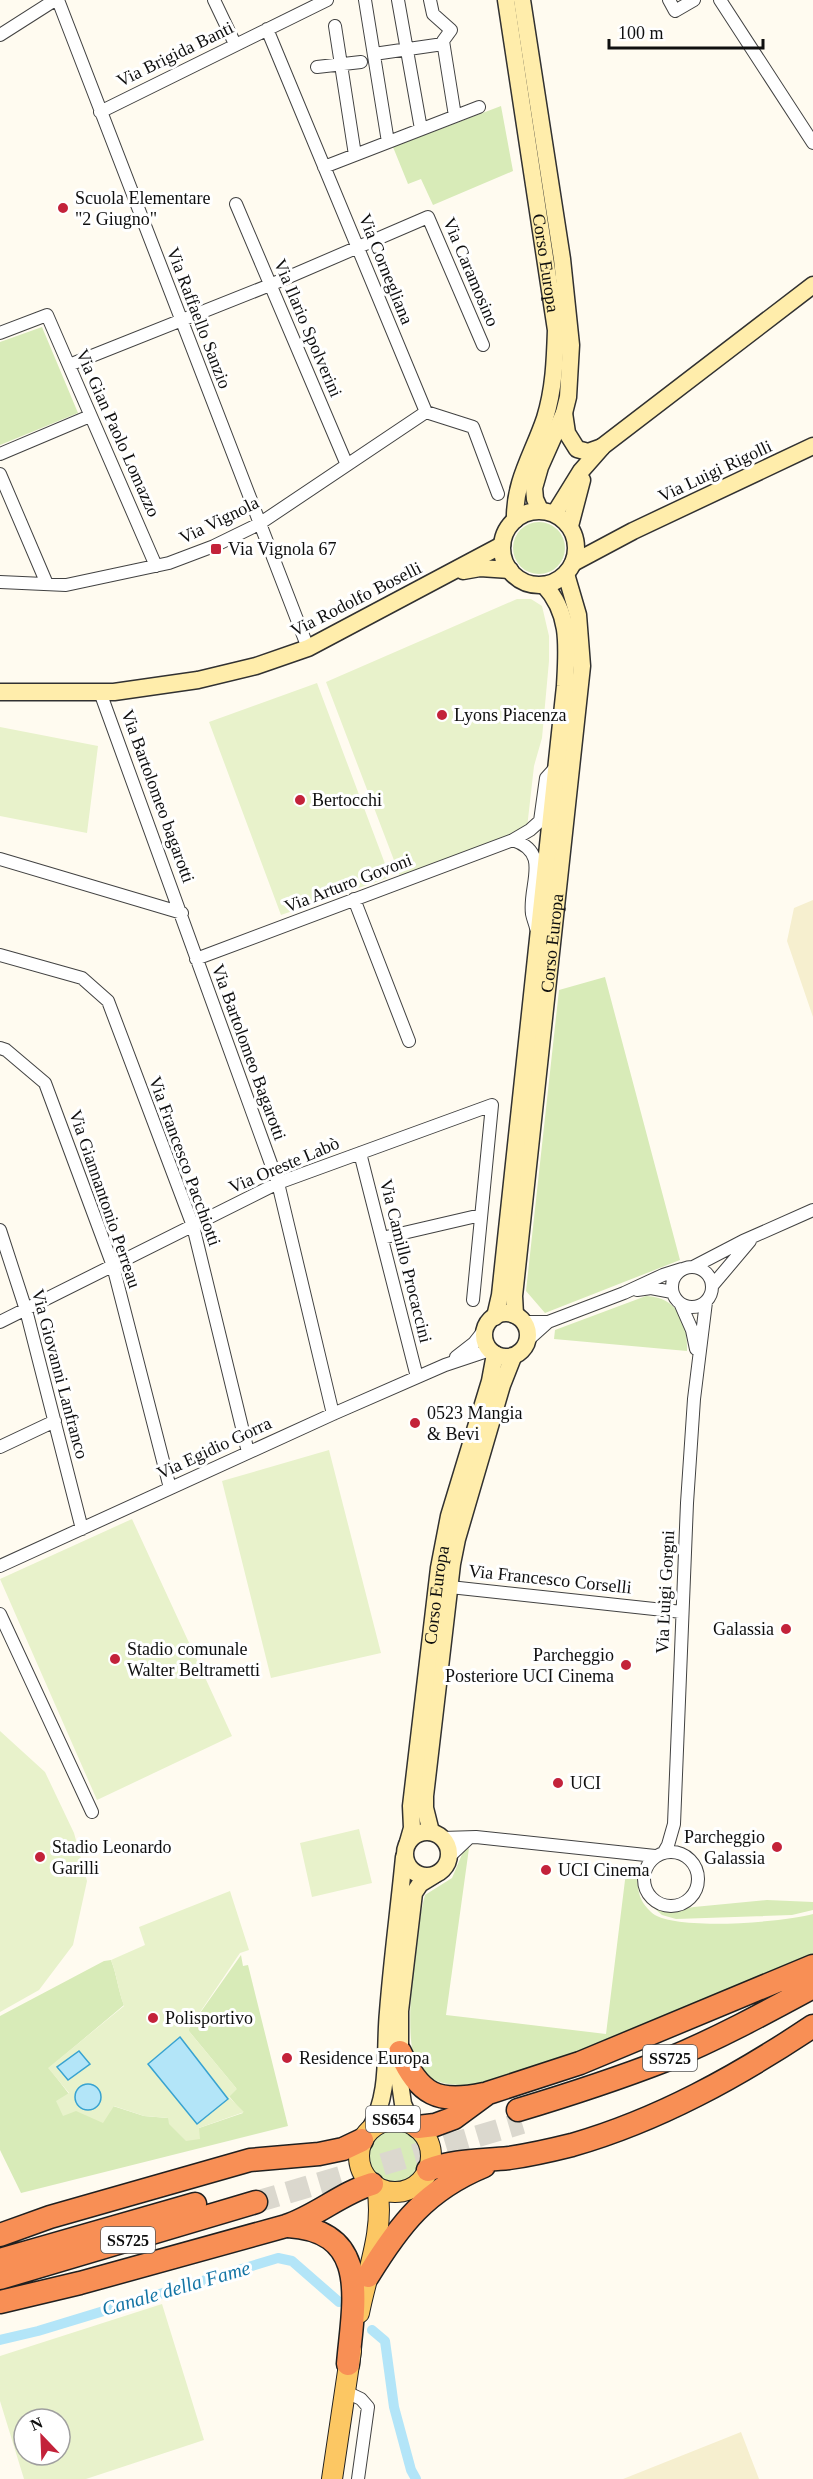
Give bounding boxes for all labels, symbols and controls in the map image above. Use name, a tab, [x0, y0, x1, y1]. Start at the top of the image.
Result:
scale bar	[609, 12, 764, 50]
street label: Via Brigida Banti	[114, 17, 236, 91]
text: 100 m	[618, 23, 664, 43]
place label: Scuola Elementare "2 Giugno"	[75, 188, 210, 229]
marker: Scuola Elementare "2 Giugno"	[56, 201, 70, 215]
street label: Via Cornegliana	[355, 211, 417, 327]
street label: Corso Europa	[529, 212, 563, 314]
street label: Via Caramosino	[439, 215, 503, 329]
street label: Via Raffaello Sanzio	[163, 245, 235, 391]
street label: Via Ilario Spolverini	[270, 256, 346, 400]
street label: Via Gian Paolo Lomazzo	[72, 346, 164, 520]
street label: Via Luigi Rigolli	[655, 436, 775, 506]
street label: Via Vignola	[176, 492, 262, 548]
place label: Via Vignola 67	[228, 539, 337, 559]
marker: Via Vignola 67	[209, 542, 223, 556]
street label: Via Rodolfo Boselli	[287, 557, 425, 641]
place label: Lyons Piacenza	[454, 705, 566, 725]
street label: Via Bartolomeo bagarotti	[117, 707, 199, 885]
marker: Lyons Piacenza	[435, 708, 449, 722]
place label: Bertocchi	[312, 790, 382, 810]
marker: Bertocchi	[293, 793, 307, 807]
street label: Via Arturo Govoni	[281, 849, 415, 917]
street label: Corso Europa	[537, 893, 567, 994]
street label: Via Bartolomeo Bagarotti	[208, 961, 290, 1143]
street label: Via Francesco Pacchiotti	[145, 1074, 225, 1248]
street label: Via Giannantonio Perreau	[65, 1107, 145, 1291]
street label: Via Oreste Labò	[226, 1133, 342, 1197]
street label: Via Camillo Procaccini	[376, 1177, 436, 1345]
street label: Via Giovanni Lanfranco	[28, 1287, 92, 1461]
place label: 0523 Mangia & Bevi	[427, 1403, 522, 1444]
street label: Via Egidio Gorra	[154, 1413, 274, 1483]
marker: 0523 Mangia & Bevi	[408, 1416, 422, 1430]
street label: Via Luigi Gorgni	[652, 1530, 678, 1654]
street label: Corso Europa	[420, 1544, 453, 1646]
street label: Via Francesco Corselli	[467, 1560, 633, 1598]
place label: Galassia	[713, 1619, 774, 1639]
marker: Galassia	[779, 1622, 793, 1636]
place label: Stadio comunale Walter Beltrametti	[127, 1639, 260, 1680]
place label: Parcheggio Posteriore UCI Cinema	[445, 1645, 614, 1686]
marker: Stadio comunale Walter Beltrametti	[108, 1652, 122, 1666]
marker: Parcheggio Posteriore UCI Cinema	[619, 1658, 633, 1672]
place label: UCI	[570, 1773, 601, 1793]
marker: UCI	[551, 1776, 565, 1790]
place label: Parcheggio Galassia	[684, 1827, 765, 1868]
place label: Stadio Leonardo Garilli	[52, 1837, 171, 1878]
marker: Parcheggio Galassia	[770, 1840, 784, 1854]
marker: Stadio Leonardo Garilli	[33, 1850, 47, 1864]
place label: UCI Cinema	[558, 1860, 650, 1880]
marker: UCI Cinema	[539, 1863, 553, 1877]
place label: Polisportivo	[165, 2008, 253, 2028]
marker: Polisportivo	[146, 2011, 160, 2025]
road number: SS725	[643, 2045, 697, 2071]
place label: Residence Europa	[299, 2048, 429, 2068]
marker: Residence Europa	[280, 2051, 294, 2065]
road number: SS654	[366, 2106, 420, 2132]
road number: SS725	[101, 2227, 155, 2253]
water label: Canale della Fame	[99, 2256, 253, 2320]
north arrow	[12, 2407, 72, 2467]
text: N	[28, 2413, 45, 2434]

